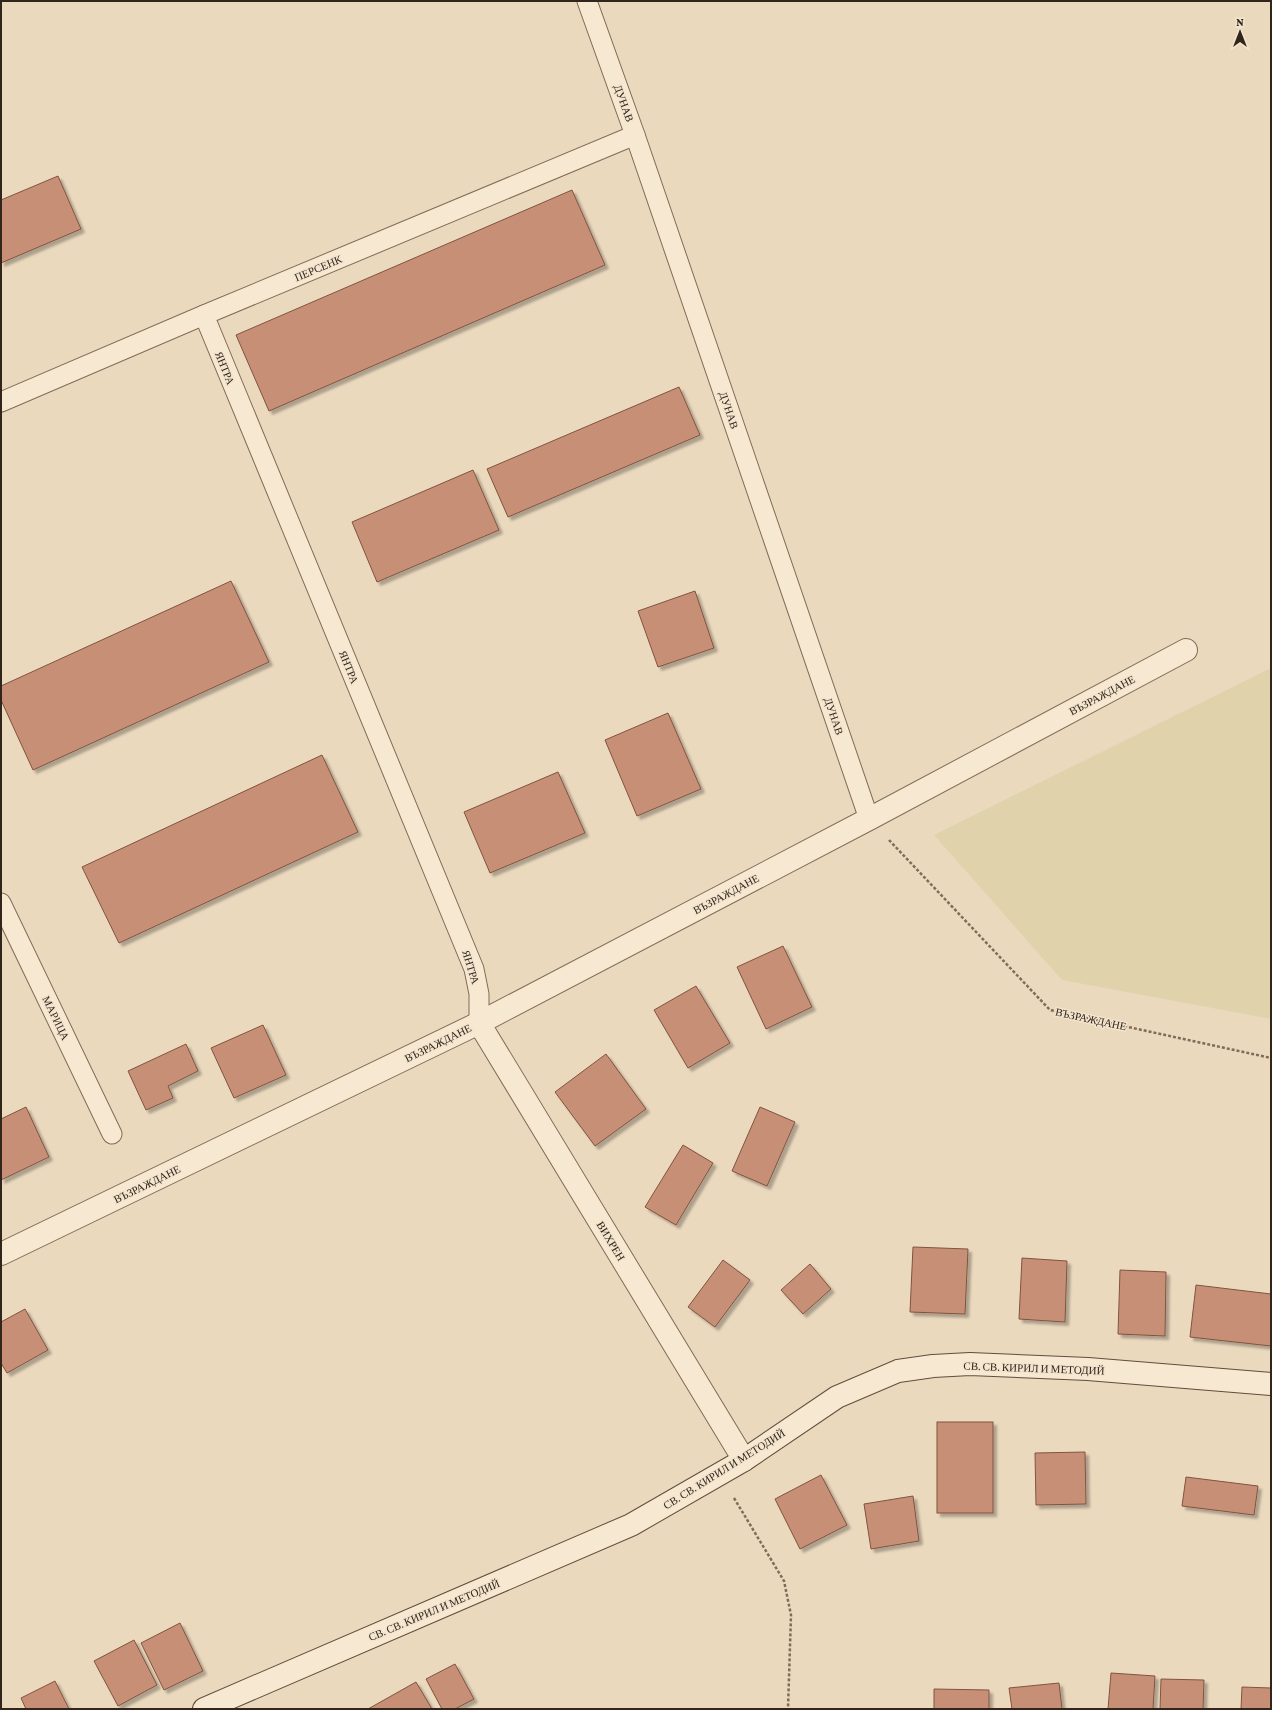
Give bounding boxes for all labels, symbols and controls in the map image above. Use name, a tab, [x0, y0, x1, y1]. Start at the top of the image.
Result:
north arrow	[1220, 12, 1260, 52]
text: N	[1236, 16, 1244, 28]
street label: ДУНАВ	[612, 83, 636, 123]
street label: ПЕРСЕНК	[293, 252, 344, 283]
street label: ЯНТРА	[213, 350, 237, 386]
street label: ДУНАВ	[717, 390, 741, 430]
street label: ЯНТРА	[337, 649, 361, 685]
street label: ВЪЗРАЖДАНЕ	[1067, 673, 1137, 717]
street label: ДУНАВ	[822, 696, 846, 736]
street label: ВЪЗРАЖДАНЕ	[691, 872, 761, 916]
street label: ЯНТРА	[460, 949, 482, 985]
street label: МАРИЦА	[40, 994, 72, 1042]
street label: ВЪЗРАЖДАНЕ	[1054, 1006, 1128, 1032]
street label: ВЪЗРАЖДАНЕ	[403, 1022, 474, 1064]
street label: ВЪЗРАЖДАНЕ	[112, 1163, 183, 1205]
street label: ВИХРЕН	[595, 1219, 628, 1263]
street label: СВ. СВ. КИРИЛ И МЕТОДИЙ	[963, 1360, 1105, 1376]
street label: СВ. СВ. КИРИЛ И МЕТОДИЙ	[661, 1426, 787, 1512]
street label: СВ. СВ. КИРИЛ И МЕТОДИЙ	[367, 1577, 501, 1643]

